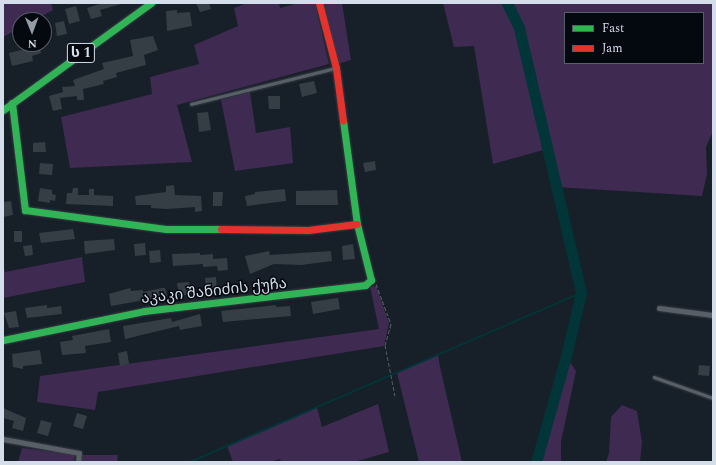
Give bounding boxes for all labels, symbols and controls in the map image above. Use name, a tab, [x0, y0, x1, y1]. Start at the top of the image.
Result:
north arrow	[12, 12, 52, 52]
legend	[564, 12, 704, 64]
text: Fast	[602, 19, 624, 38]
text: N	[28, 35, 37, 52]
text: Jam	[602, 39, 623, 58]
road number: ს 1	[66, 41, 96, 65]
street label: აკაკი შანიძის ქუჩა	[140, 274, 288, 308]

